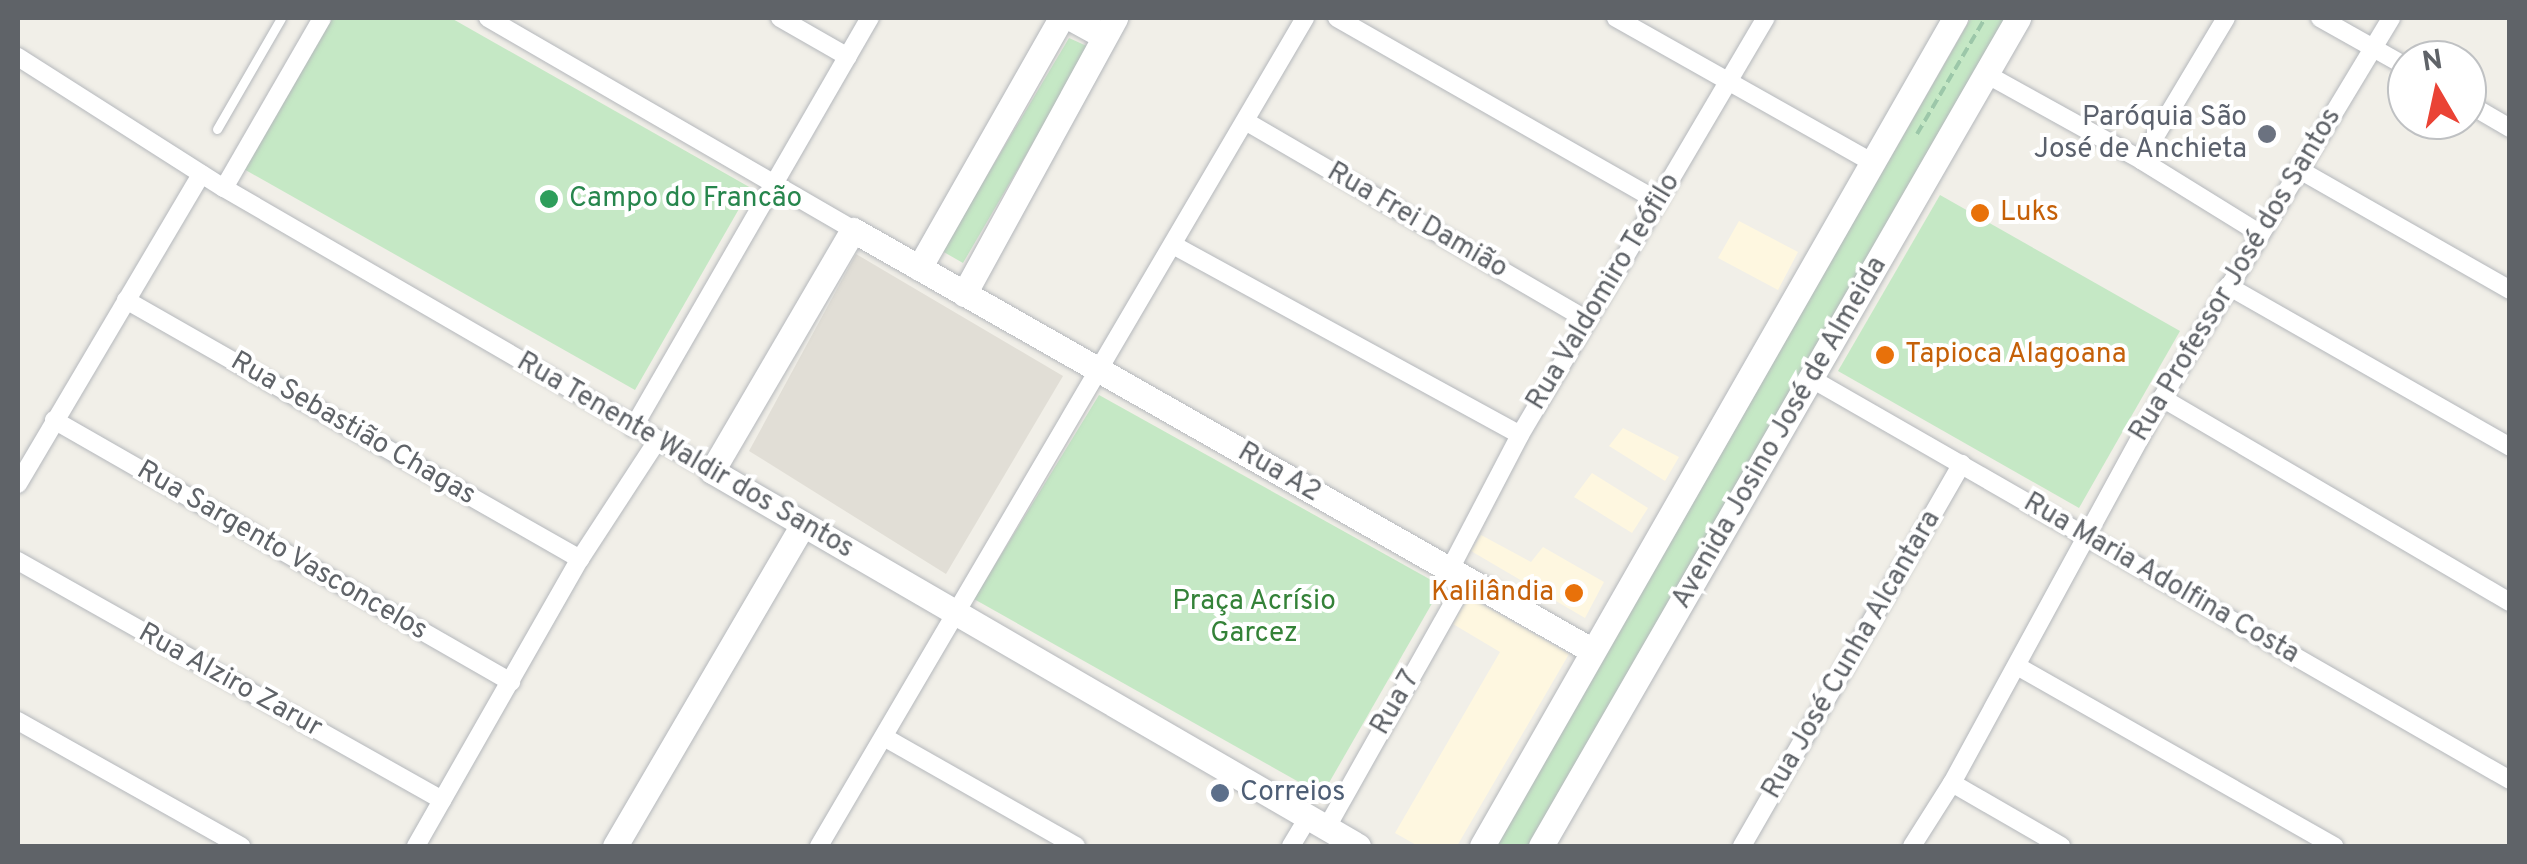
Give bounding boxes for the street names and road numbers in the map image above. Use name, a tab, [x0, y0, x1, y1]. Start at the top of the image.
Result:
street label: Rua Professor José dos Santos	[2123, 102, 2349, 448]
street label: Rua Frei Damião	[1321, 156, 1513, 286]
street label: Rua Valdomiro Teófilo	[1519, 166, 1689, 418]
street label: Avenida Josino José de Almeida	[1665, 251, 1895, 615]
street label: Rua Sebastião Chagas	[224, 345, 482, 513]
street label: Rua Tenente Waldir dos Santos	[510, 345, 860, 567]
street label: Rua A2	[1231, 436, 1327, 510]
street label: Rua Sargento Vasconcelos	[130, 454, 434, 648]
street label: Rua Maria Adolfina Costa	[2017, 486, 2305, 672]
street label: Rua José Cunha Alcantara	[1755, 504, 1949, 806]
street label: Rua Alziro Zarur	[132, 616, 328, 746]
street label: Rua 7	[1364, 664, 1428, 742]

